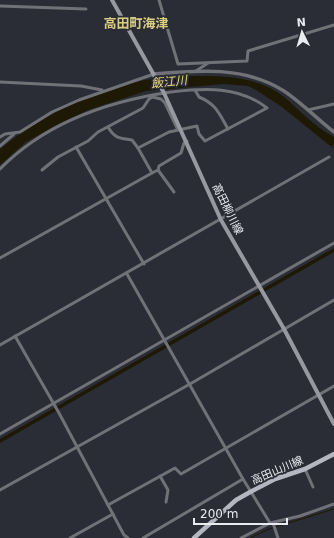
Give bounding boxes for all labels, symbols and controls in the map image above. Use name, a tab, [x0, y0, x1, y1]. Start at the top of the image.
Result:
north arrow	[282, 12, 322, 52]
district label: 高田町海津	[103, 16, 169, 31]
text: N	[296, 16, 306, 29]
water label: 飯江川	[150, 73, 190, 91]
street label: 高田柳川線	[210, 182, 245, 237]
street label: 高田山川線	[249, 454, 305, 487]
scale bar	[194, 500, 287, 526]
text: 200 m	[200, 507, 238, 521]

